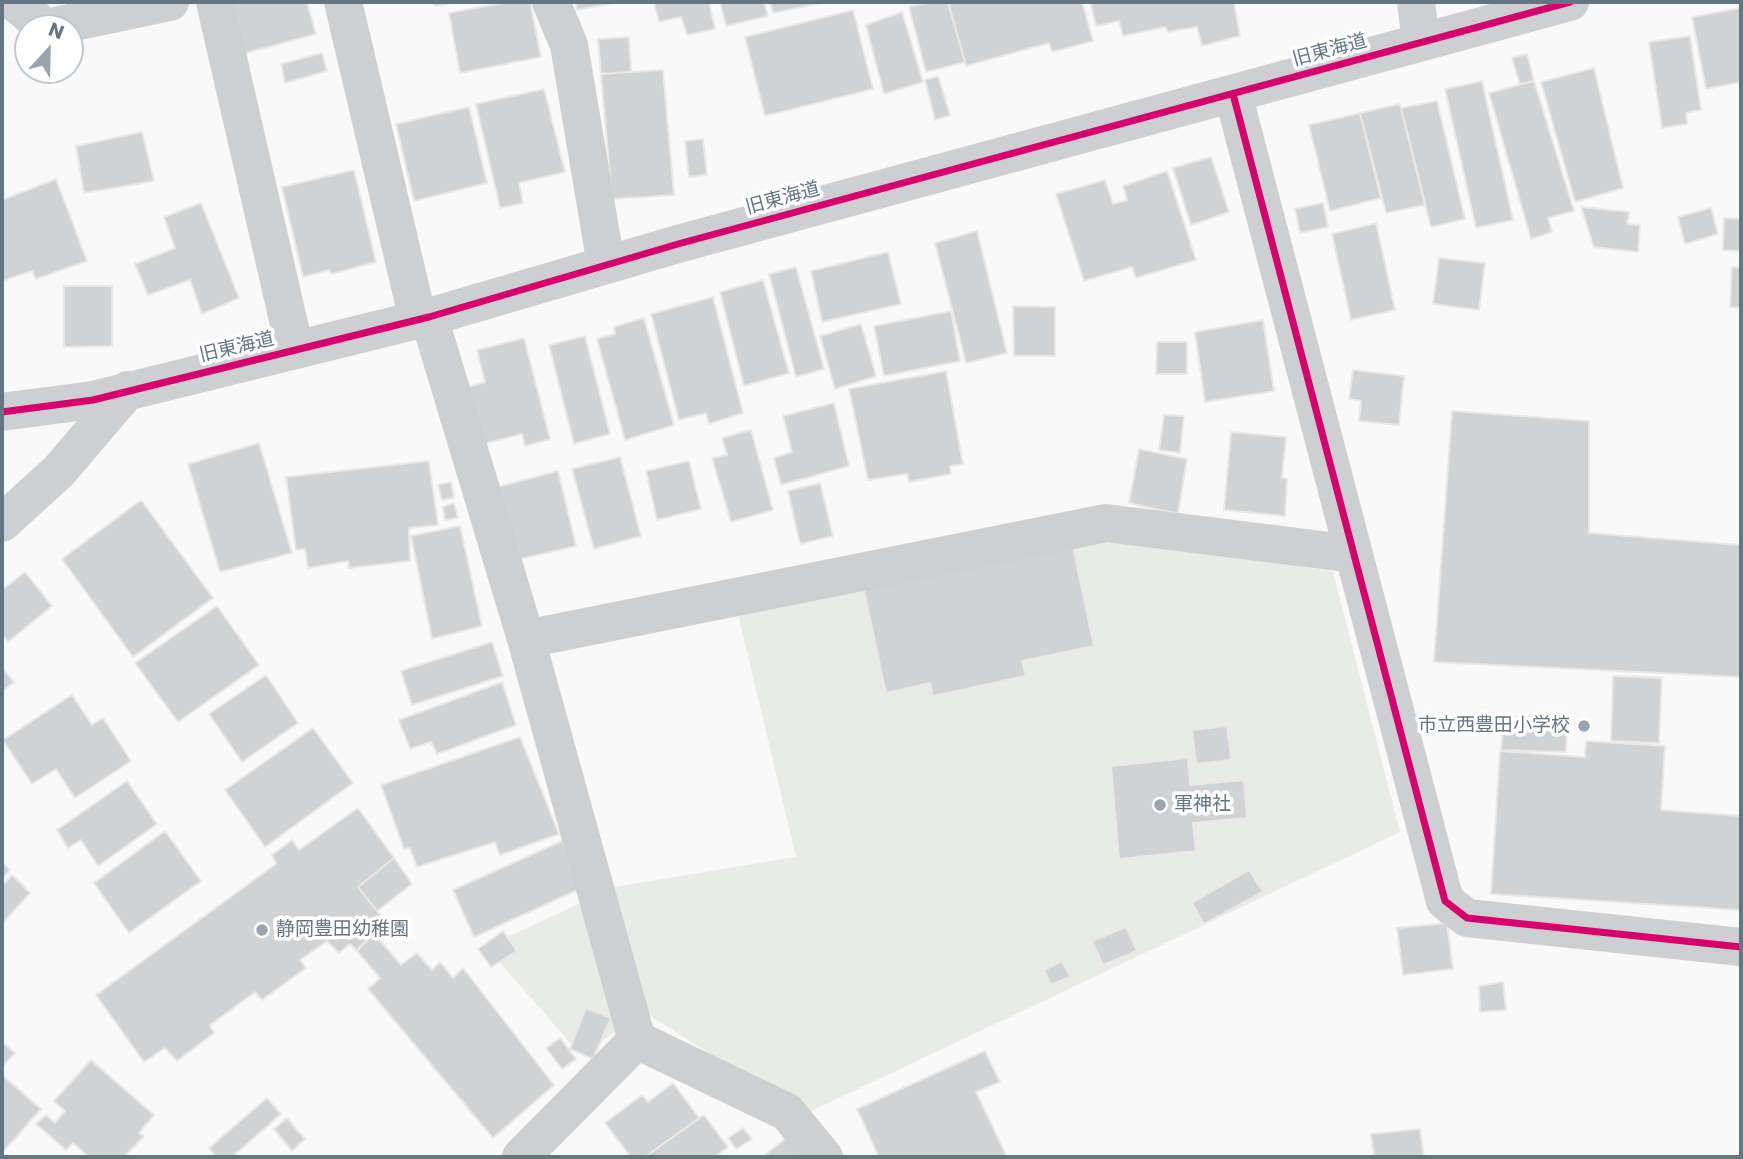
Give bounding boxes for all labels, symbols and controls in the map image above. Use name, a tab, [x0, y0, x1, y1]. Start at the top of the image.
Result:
north arrow	[14, 14, 84, 84]
text: N	[45, 16, 68, 46]
street label: 旧東海道	[1290, 30, 1370, 72]
street label: 旧東海道	[743, 178, 823, 220]
street label: 旧東海道	[197, 328, 277, 368]
place label: 市立西豊田小学校	[1418, 715, 1570, 737]
marker: 市立西豊田小学校	[1576, 718, 1592, 734]
place label: 軍神社	[1174, 794, 1231, 816]
marker: 軍神社	[1152, 797, 1168, 813]
place label: 静岡豊田幼稚園	[276, 919, 409, 941]
marker: 静岡豊田幼稚園	[254, 922, 270, 938]

